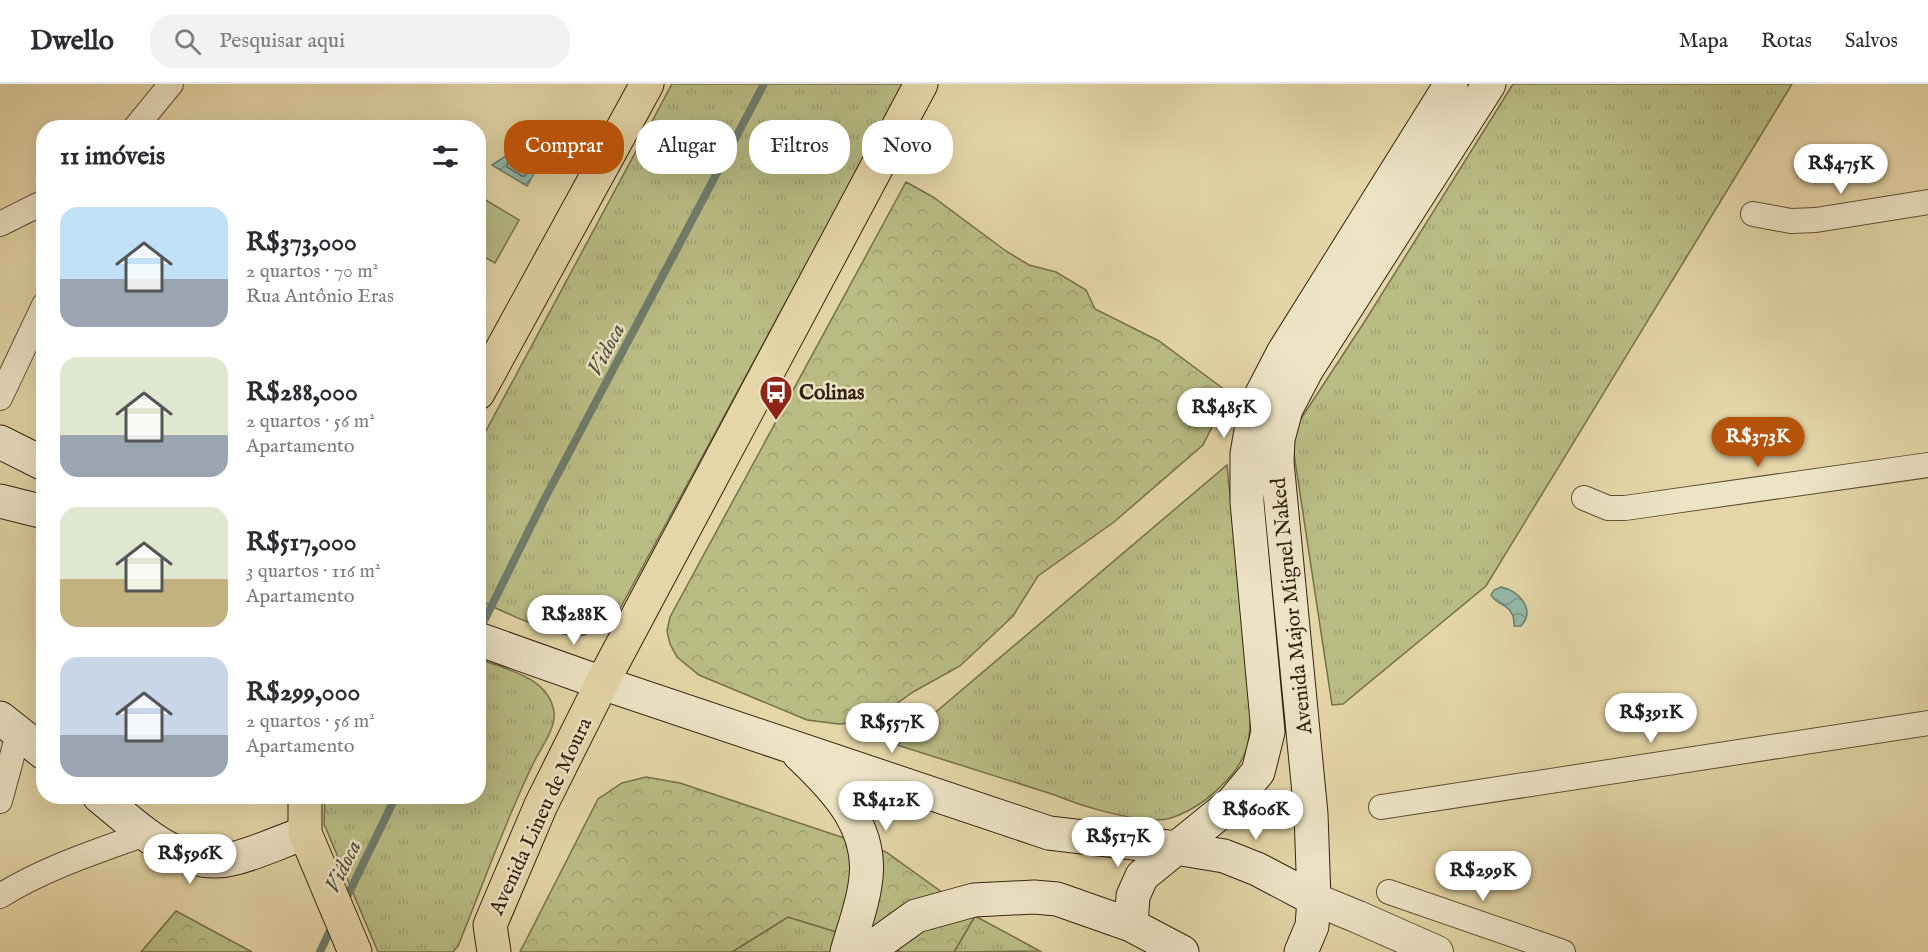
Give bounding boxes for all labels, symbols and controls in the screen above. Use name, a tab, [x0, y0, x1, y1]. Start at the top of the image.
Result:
search box	[150, 14, 570, 68]
text: Dwello	[30, 24, 114, 59]
icon: search	[171, 25, 204, 58]
text: Pesquisar aqui	[219, 27, 345, 55]
text: Mapa	[1679, 28, 1728, 55]
text: Rotas	[1761, 28, 1812, 55]
text: Salvos	[1845, 28, 1898, 55]
chip: Comprar	[504, 120, 624, 174]
chip: Alugar	[636, 120, 737, 174]
chip: Filtros	[749, 120, 850, 174]
chip: Novo	[862, 120, 953, 174]
text: 11 imóveis	[60, 140, 165, 173]
icon: filters	[429, 140, 462, 173]
pin: R$475K	[1792, 144, 1890, 195]
text: R$475K	[1808, 151, 1874, 176]
text: R$373,000	[246, 226, 357, 259]
icon: home	[108, 231, 180, 303]
text: 2 quartos · 70 m²	[246, 259, 378, 284]
text: Rua Antônio Eras	[246, 284, 394, 309]
water label: Vidoca	[581, 319, 632, 381]
bus stop icon: Colinas	[758, 374, 794, 421]
text: R$288,000	[246, 376, 358, 409]
place label: Colinas	[799, 380, 864, 407]
icon: home	[108, 381, 180, 453]
pin: R$485K	[1175, 388, 1273, 439]
text: R$485K	[1191, 395, 1257, 420]
text: 2 quartos · 56 m²	[246, 409, 375, 434]
pin: R$373K	[1709, 417, 1807, 468]
text: R$373K	[1726, 424, 1790, 449]
text: Apartamento	[246, 434, 355, 459]
street label: Avenida Major Miguel Naked	[1266, 475, 1319, 736]
text: R$517,000	[246, 526, 357, 559]
icon: home	[108, 531, 180, 603]
text: 3 quartos · 116 m²	[246, 559, 381, 584]
text: Apartamento	[246, 584, 355, 609]
pin: R$288K	[525, 595, 623, 646]
text: R$288K	[541, 602, 607, 627]
text: R$299,000	[246, 676, 360, 709]
icon: home	[108, 681, 180, 753]
pin: R$391K	[1602, 693, 1700, 744]
text: R$391K	[1619, 700, 1683, 725]
pin: R$557K	[843, 703, 941, 754]
text: 2 quartos · 56 m²	[246, 709, 375, 734]
text: R$557K	[860, 710, 924, 735]
street label: Avenida Lineu de Moura	[483, 713, 599, 921]
text: Apartamento	[246, 734, 355, 759]
pin: R$412K	[837, 781, 935, 832]
text: R$412K	[852, 788, 920, 813]
pin: R$606K	[1207, 790, 1305, 841]
text: R$606K	[1222, 797, 1290, 822]
pin: R$517K	[1069, 817, 1167, 868]
text: R$517K	[1086, 824, 1150, 849]
pin: R$596K	[141, 834, 239, 885]
water label: Vidoca	[319, 836, 369, 898]
text: R$596K	[157, 841, 223, 866]
pin: R$299K	[1434, 851, 1532, 902]
text: R$299K	[1449, 858, 1517, 883]

